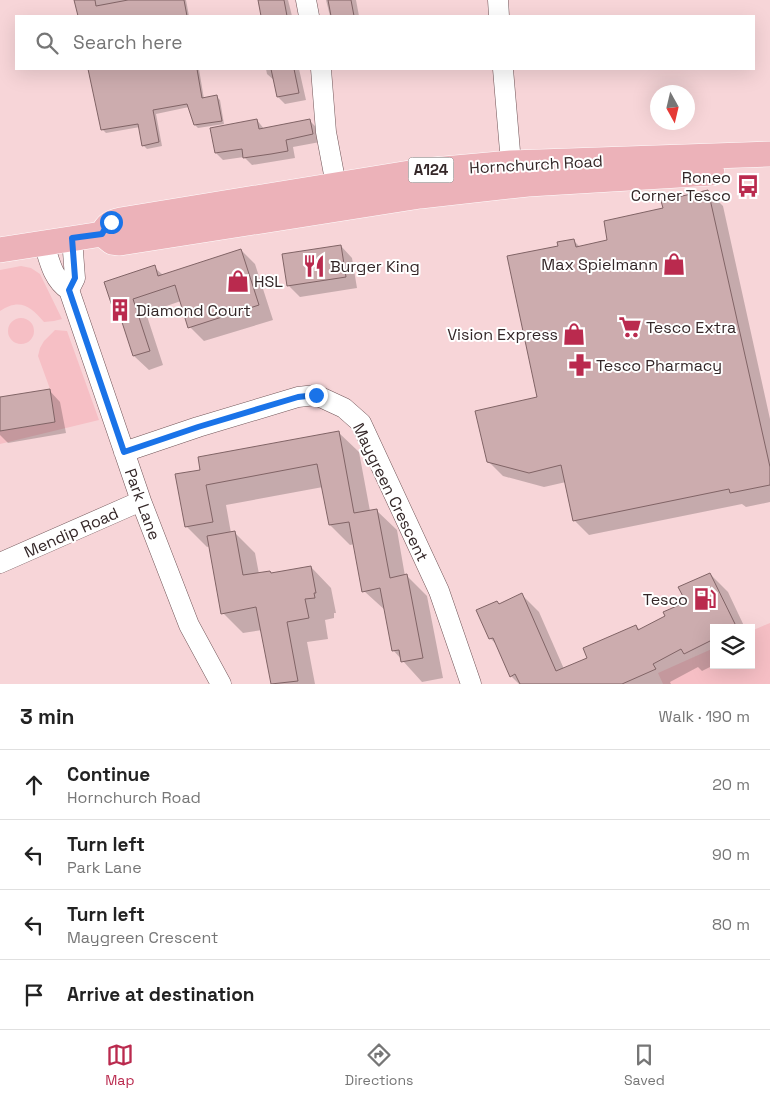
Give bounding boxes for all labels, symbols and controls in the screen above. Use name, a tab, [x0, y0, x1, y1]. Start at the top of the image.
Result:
search box	[15, 15, 755, 70]
icon: search	[33, 29, 61, 57]
text: Search here	[73, 30, 183, 55]
north arrow	[650, 85, 695, 130]
street label: Hornchurch Road	[469, 151, 603, 178]
road number: A124	[408, 158, 454, 182]
place label: Roneo Corner Tesco	[631, 167, 731, 206]
bus stop icon: Roneo Corner Tesco	[735, 173, 761, 199]
route start	[100, 211, 123, 234]
shop icon: Max Spielmann	[661, 251, 687, 277]
restaurant icon: Burger King	[301, 253, 327, 279]
place label: Max Spielmann	[541, 254, 658, 275]
place label: Burger King	[330, 256, 420, 277]
shop icon: HSL	[225, 268, 251, 294]
place label: HSL	[254, 271, 283, 292]
building icon: Diamond Court	[107, 297, 133, 323]
place label: Diamond Court	[136, 300, 251, 321]
supermarket icon: Tesco Extra	[617, 314, 643, 340]
place label: Tesco Extra	[646, 317, 736, 338]
shop icon: Vision Express	[561, 321, 587, 347]
place label: Vision Express	[447, 324, 558, 345]
pharmacy icon: Tesco Pharmacy	[567, 352, 593, 378]
place label: Tesco Pharmacy	[596, 355, 722, 376]
route end	[305, 384, 328, 407]
street label: Maygreen Crescent	[348, 420, 433, 565]
street label: Park Lane	[120, 466, 165, 543]
street label: Mendip Road	[21, 502, 122, 563]
fuel station icon: Tesco	[692, 586, 718, 612]
place label: Tesco	[643, 589, 688, 610]
map controls	[710, 624, 755, 669]
button: layers	[710, 624, 755, 669]
text: 3 min	[20, 703, 75, 730]
text: Walk · 190 m	[659, 706, 750, 727]
text: Continue	[67, 762, 150, 787]
icon: ahead	[20, 771, 48, 799]
text: 20 m	[712, 774, 750, 795]
text: Hornchurch Road	[67, 787, 201, 808]
text: Turn left	[67, 832, 145, 857]
icon: left	[20, 841, 48, 869]
text: 90 m	[712, 844, 750, 865]
text: Park Lane	[67, 857, 142, 878]
text: Turn left	[67, 902, 145, 927]
icon: left	[20, 911, 48, 939]
text: 80 m	[712, 914, 750, 935]
text: Maygreen Crescent	[67, 927, 218, 948]
icon: arrive	[20, 981, 48, 1009]
text: Arrive at destination	[67, 982, 255, 1007]
tab: Map	[105, 1041, 134, 1089]
tab: Directions	[345, 1041, 413, 1089]
tab: Saved	[624, 1041, 665, 1089]

